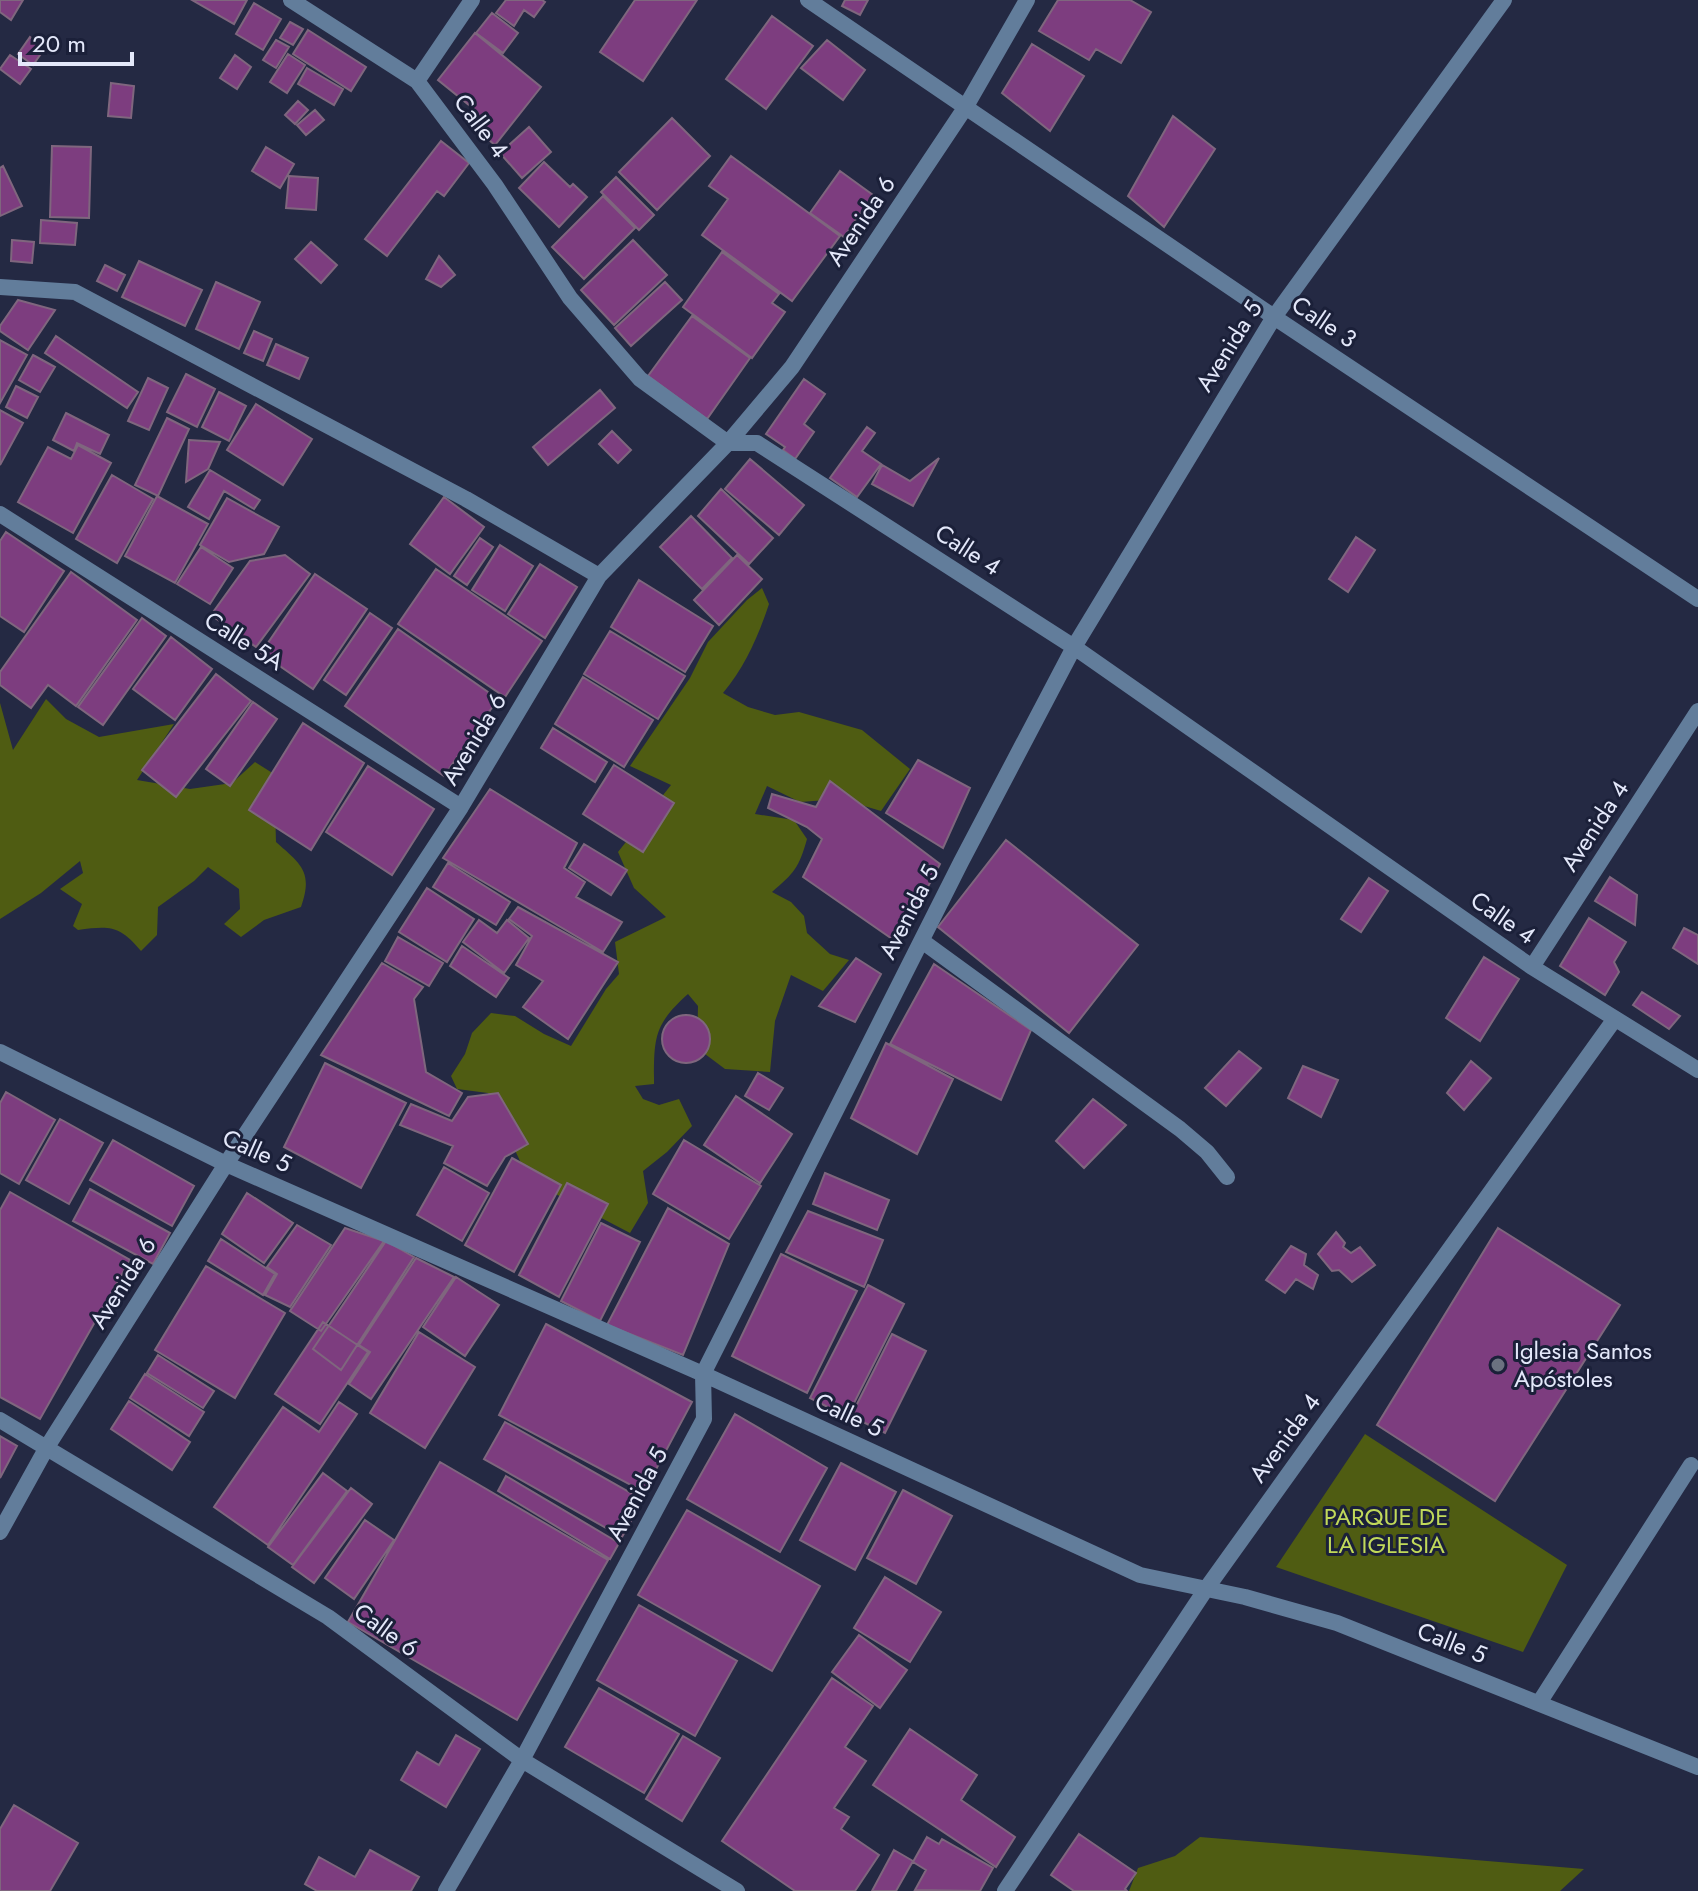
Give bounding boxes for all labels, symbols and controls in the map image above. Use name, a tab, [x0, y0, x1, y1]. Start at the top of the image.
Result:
scale bar	[20, 16, 132, 66]
text: 20 m	[32, 26, 86, 61]
street label: Calle 4	[446, 86, 517, 165]
street label: Avenida 6	[817, 169, 904, 273]
street label: Calle 3	[1285, 287, 1364, 356]
street label: Avenida 5	[1187, 293, 1270, 398]
street label: Calle 4	[928, 515, 1008, 584]
street label: Calle 5A	[198, 602, 291, 679]
street label: Avenida 6	[432, 686, 515, 792]
street label: Avenida 4	[1552, 773, 1637, 878]
street label: Avenida 5	[870, 858, 947, 965]
street label: Calle 4	[1464, 882, 1543, 953]
street label: Calle 5	[217, 1120, 297, 1181]
street label: Avenida 6	[81, 1230, 165, 1335]
place label: Iglesia Santos Apóstoles	[1514, 1333, 1652, 1396]
marker: Iglesia Santos Apóstoles	[1489, 1356, 1507, 1374]
street label: Calle 5	[809, 1383, 889, 1446]
street label: Avenida 4	[1240, 1386, 1329, 1489]
street label: Avenida 5	[597, 1441, 676, 1547]
park label: PARQUE DE LA IGLESIA	[1324, 1499, 1448, 1562]
street label: Calle 6	[347, 1594, 426, 1665]
street label: Calle 5	[1412, 1613, 1492, 1672]

